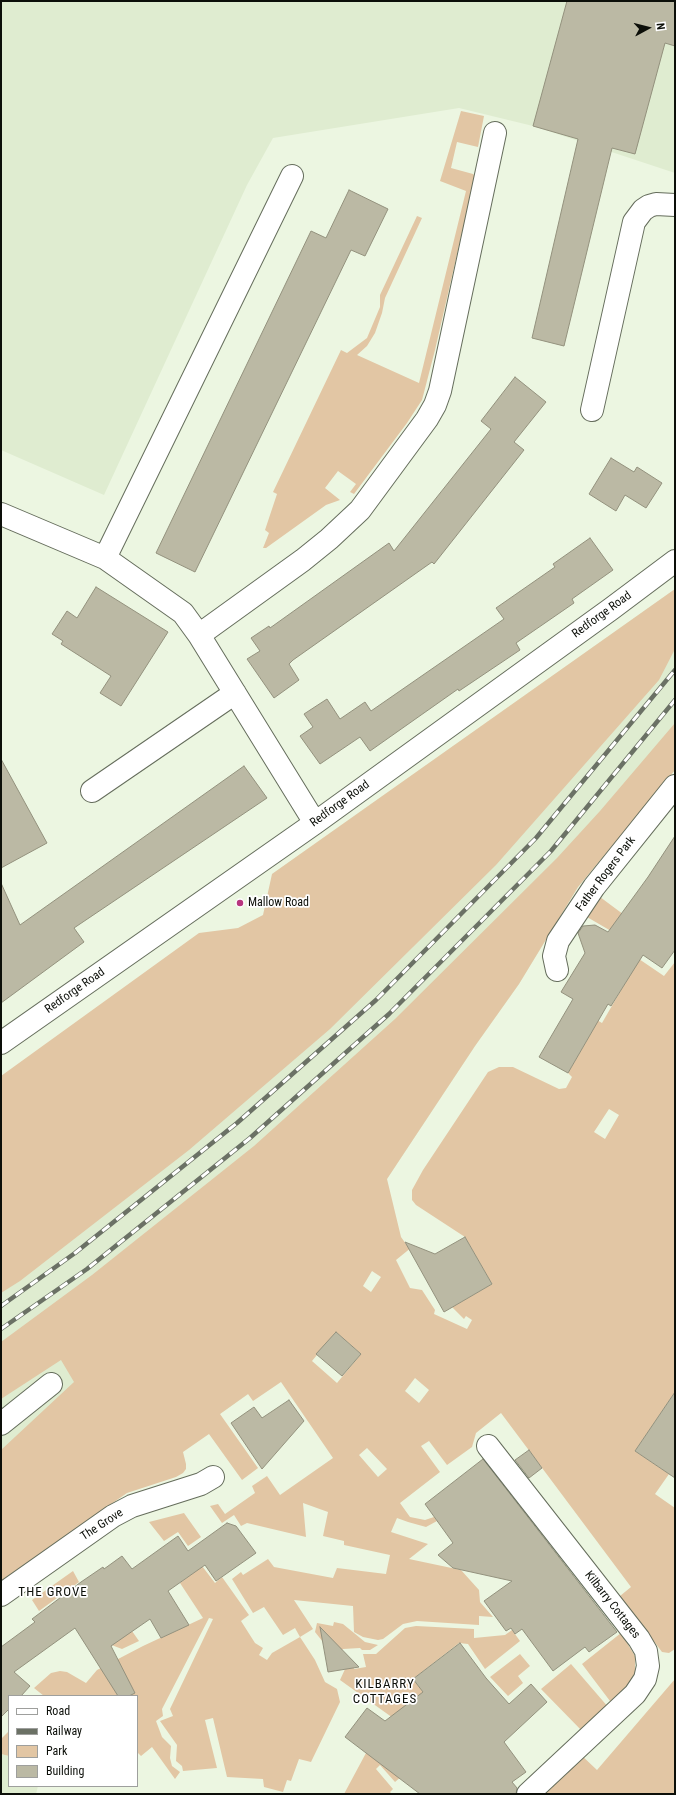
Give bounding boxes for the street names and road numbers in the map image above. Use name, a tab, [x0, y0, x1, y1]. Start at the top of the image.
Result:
street label: Redforge Road	[570, 589, 634, 641]
street label: Redforge Road	[308, 778, 372, 830]
street label: Father Rogers Park	[573, 834, 639, 914]
street label: Redforge Road	[42, 965, 108, 1017]
street label: The Grove	[78, 1506, 126, 1544]
street label: Kilbarry Cottages	[581, 1568, 643, 1642]

